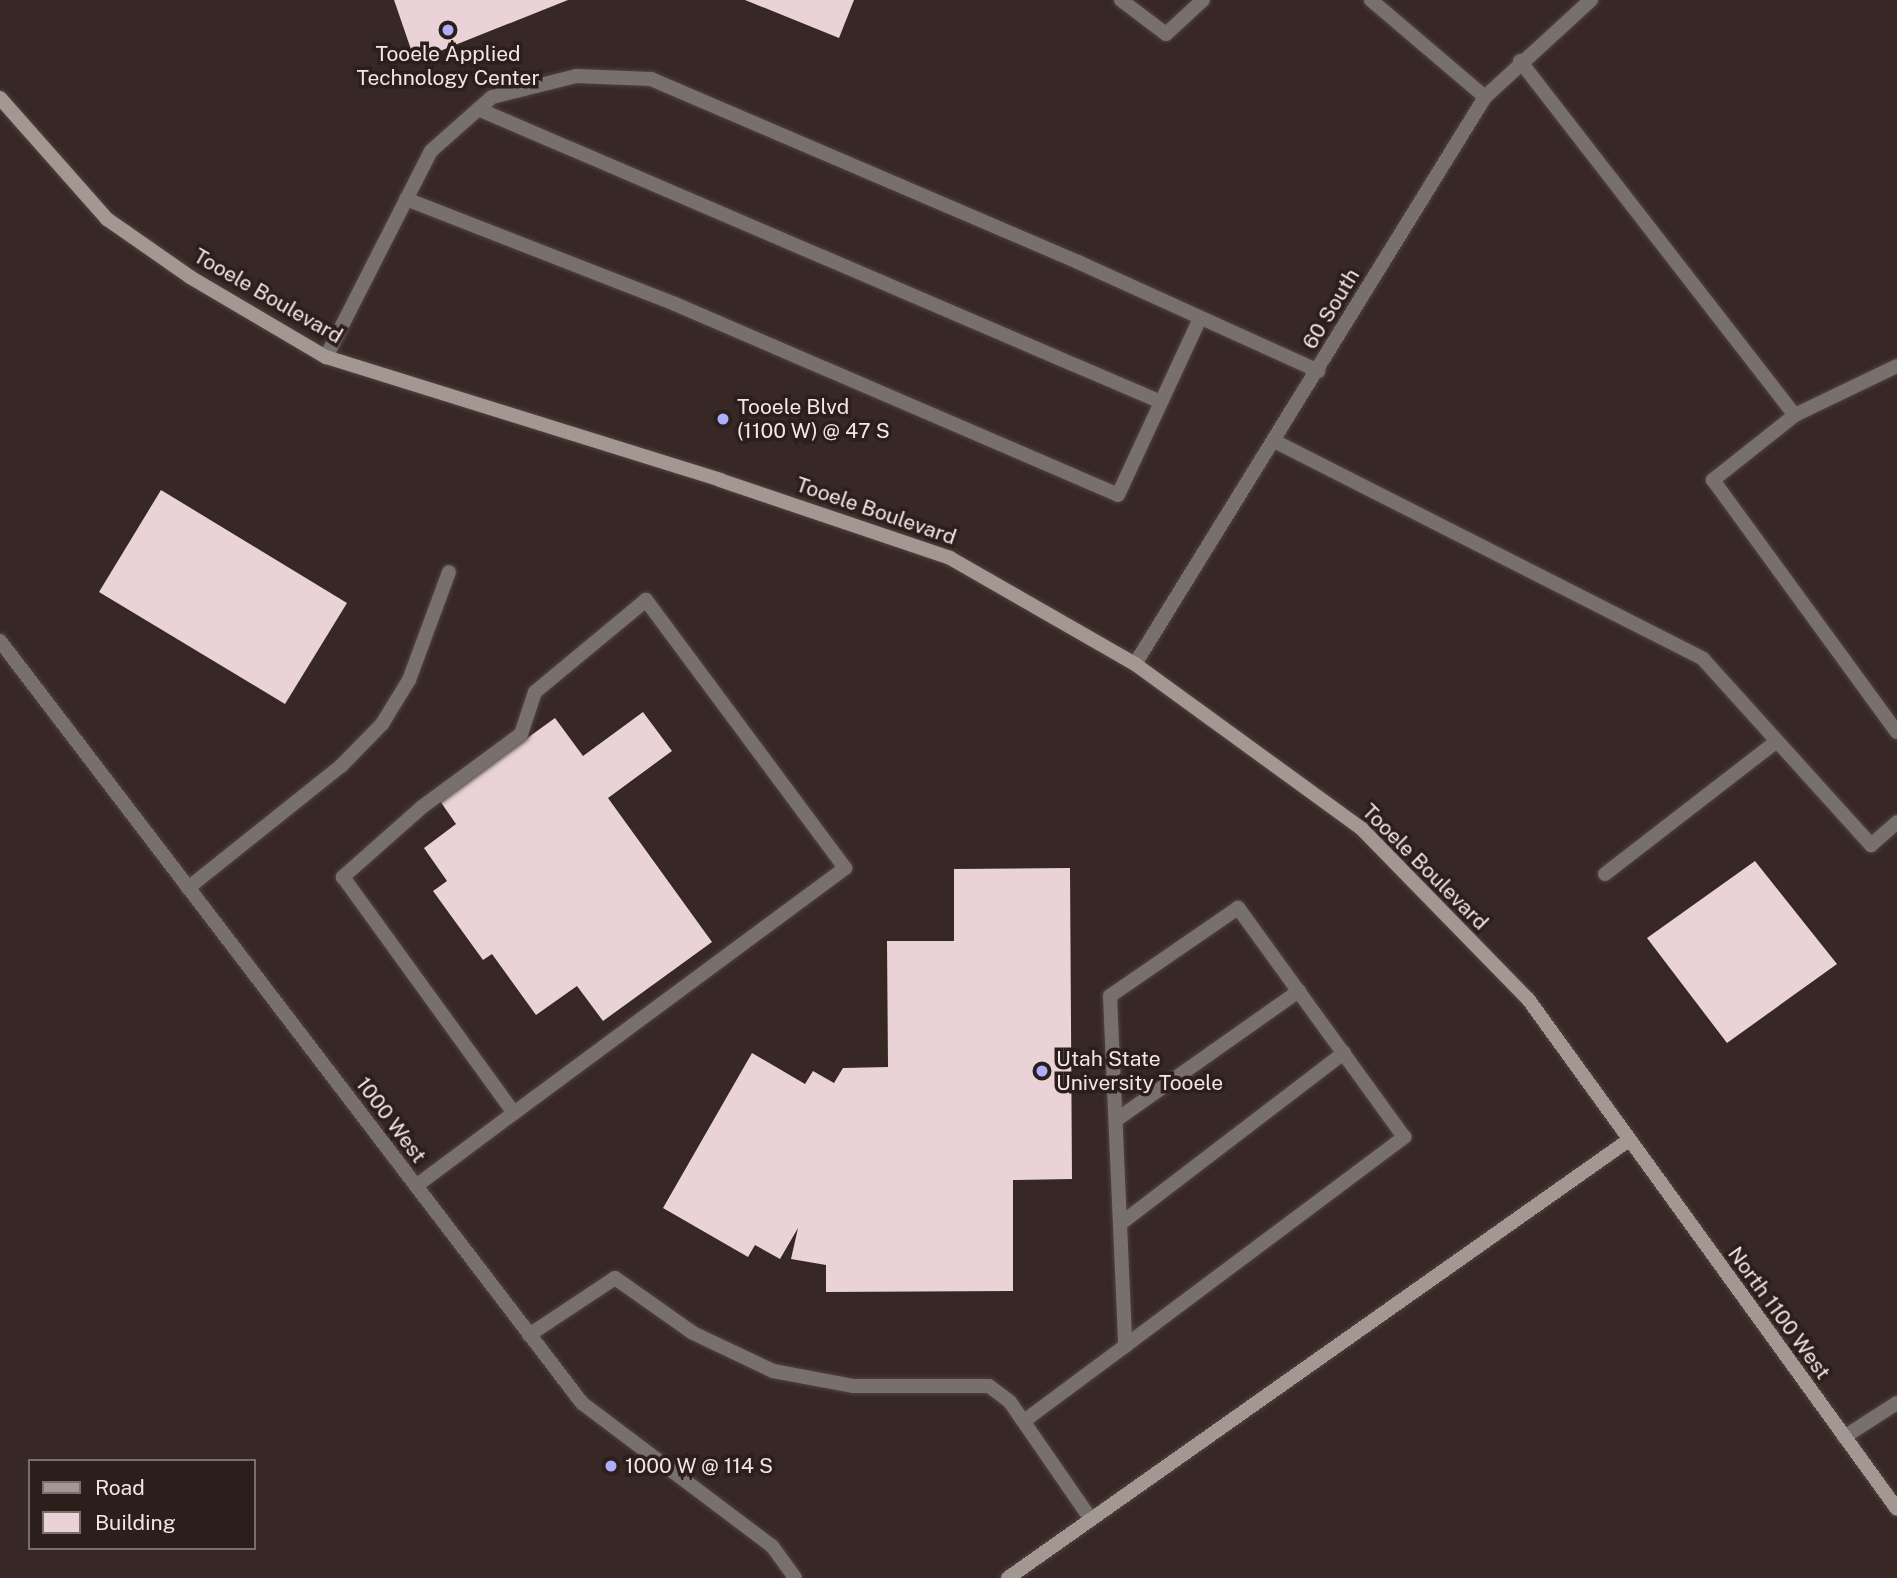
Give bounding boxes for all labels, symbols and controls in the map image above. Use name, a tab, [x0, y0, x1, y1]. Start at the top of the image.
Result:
marker: Tooele Applied Technology Center	[440, 22, 456, 38]
place label: Tooele Applied Technology Center	[356, 41, 540, 91]
street label: Tooele Boulevard	[189, 243, 347, 349]
street label: 60 South	[1297, 264, 1365, 354]
place label: Tooele Blvd (1100 W) @ 47 S	[737, 394, 891, 444]
marker: Tooele Blvd (1100 W) @ 47 S	[715, 411, 731, 427]
street label: Tooele Boulevard	[793, 472, 959, 550]
street label: Tooele Boulevard	[1357, 799, 1493, 935]
place label: Utah State University Tooele	[1056, 1046, 1223, 1096]
marker: Utah State University Tooele	[1034, 1063, 1050, 1079]
street label: 1000 West	[350, 1072, 432, 1168]
street label: North 1100 West	[1722, 1242, 1836, 1384]
place label: 1000 W @ 114 S	[625, 1453, 774, 1479]
marker: 1000 W @ 114 S	[603, 1458, 619, 1474]
legend	[28, 1459, 256, 1550]
text: Road	[95, 1475, 145, 1500]
text: Building	[95, 1510, 176, 1535]

